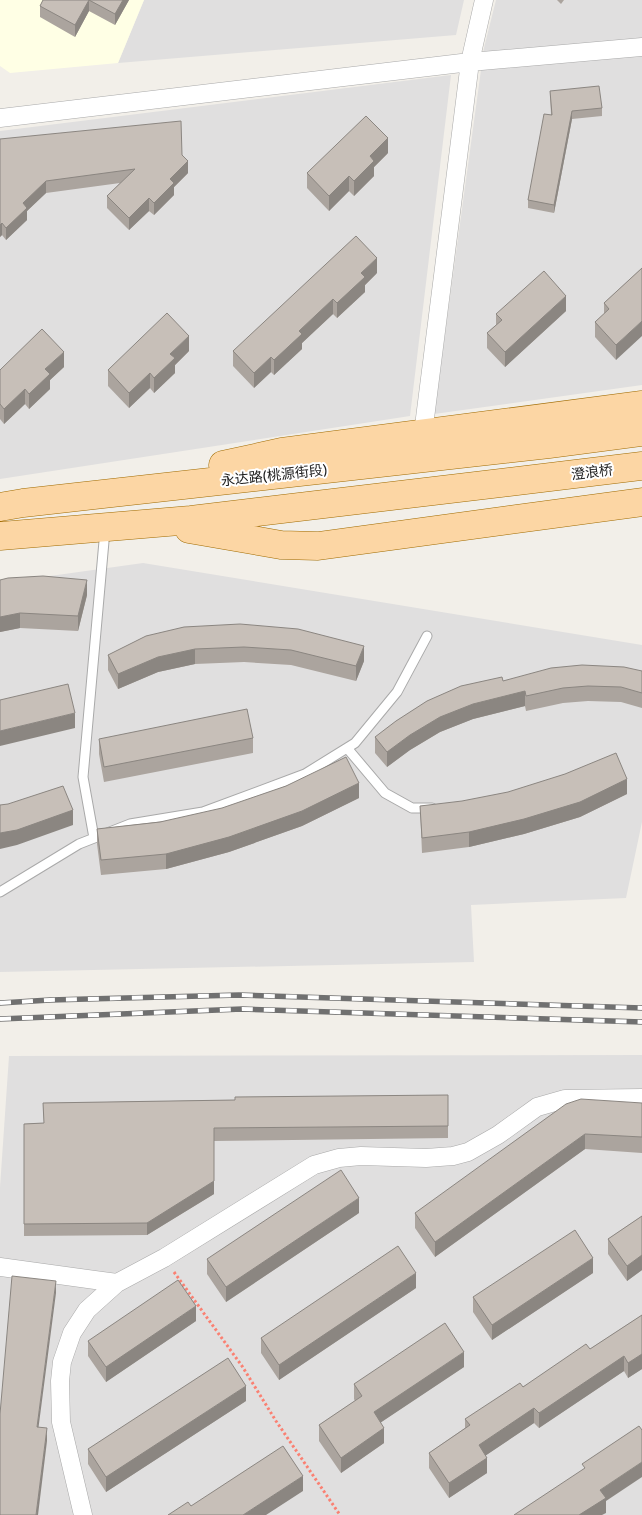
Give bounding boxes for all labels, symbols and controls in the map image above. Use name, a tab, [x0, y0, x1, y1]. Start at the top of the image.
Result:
street label: 永达路(桃源街段)	[220, 461, 328, 490]
street label: 澄浪桥	[570, 462, 614, 483]

